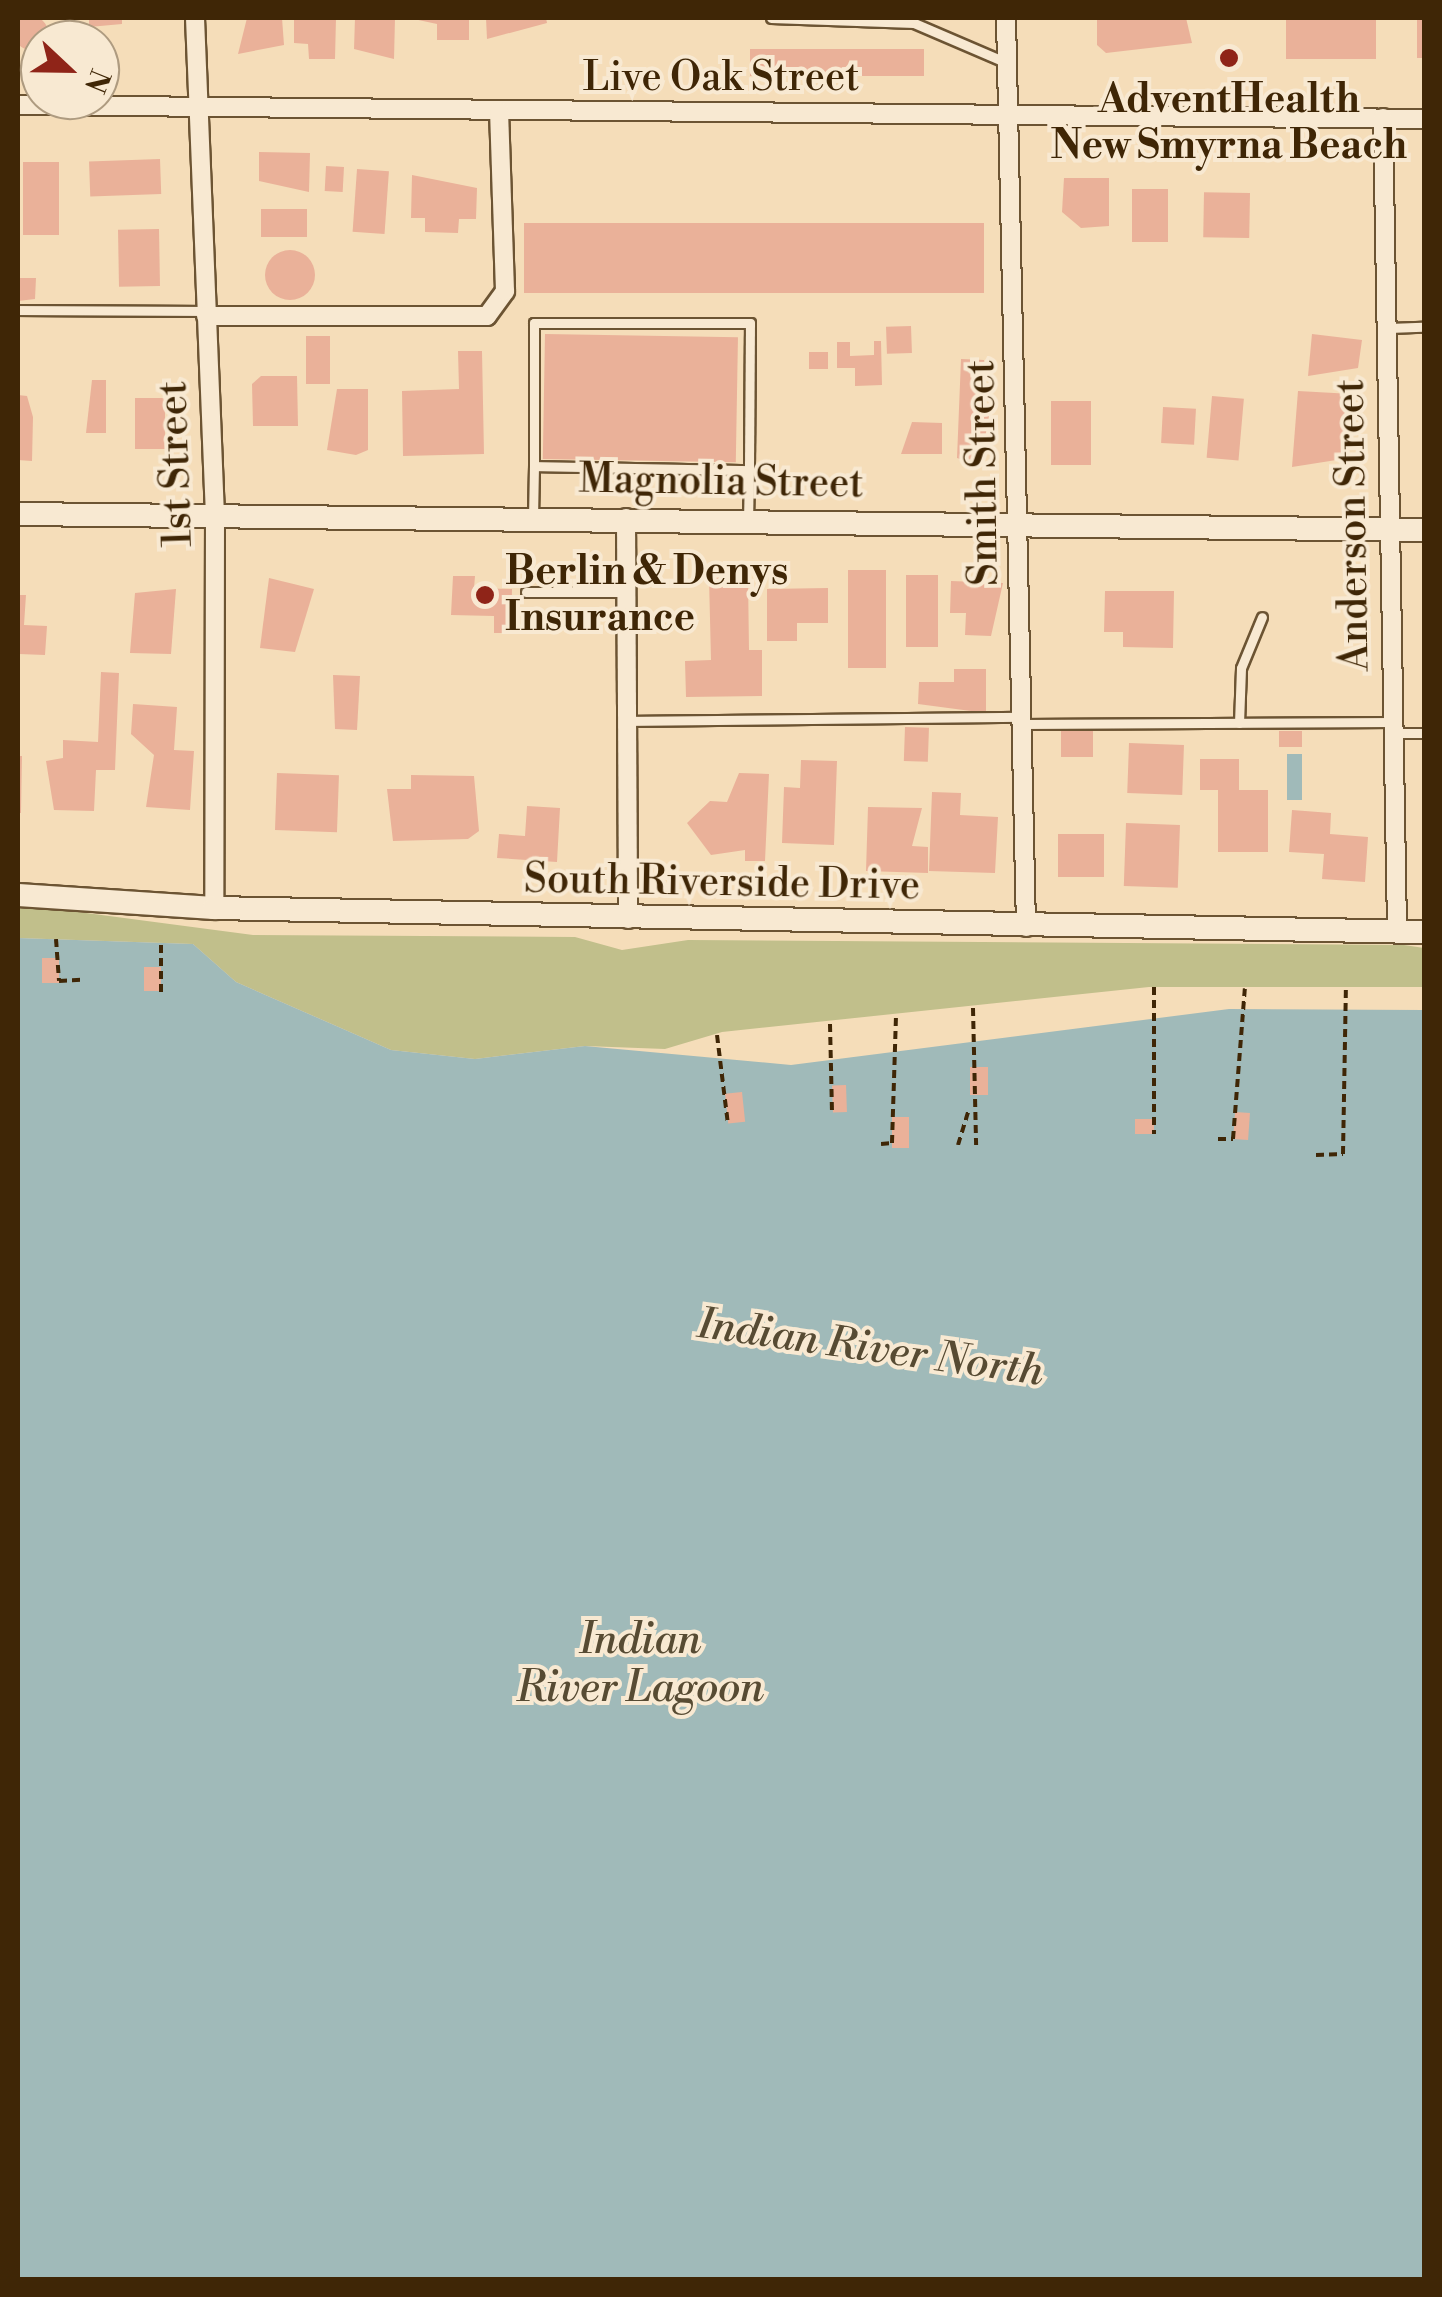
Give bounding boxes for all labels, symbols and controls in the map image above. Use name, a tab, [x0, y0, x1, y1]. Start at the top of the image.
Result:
north arrow	[20, 20, 120, 120]
marker: AdventHealth New Smyrna Beach	[1216, 45, 1242, 71]
street label: Live Oak Street	[583, 54, 859, 102]
text: N	[76, 64, 117, 98]
place label: AdventHealth New Smyrna Beach	[1051, 76, 1407, 170]
street label: Smith Street	[957, 360, 1009, 586]
street label: Anderson Street	[1326, 379, 1380, 671]
street label: 1st Street	[149, 380, 203, 548]
street label: Magnolia Street	[578, 456, 864, 508]
place label: Berlin & Denys Insurance	[505, 548, 788, 642]
marker: Berlin & Denys Insurance	[474, 584, 496, 606]
street label: South Riverside Drive	[523, 856, 921, 910]
water label: Indian River North	[694, 1300, 1046, 1398]
water label: Indian River Lagoon	[516, 1616, 764, 1714]

